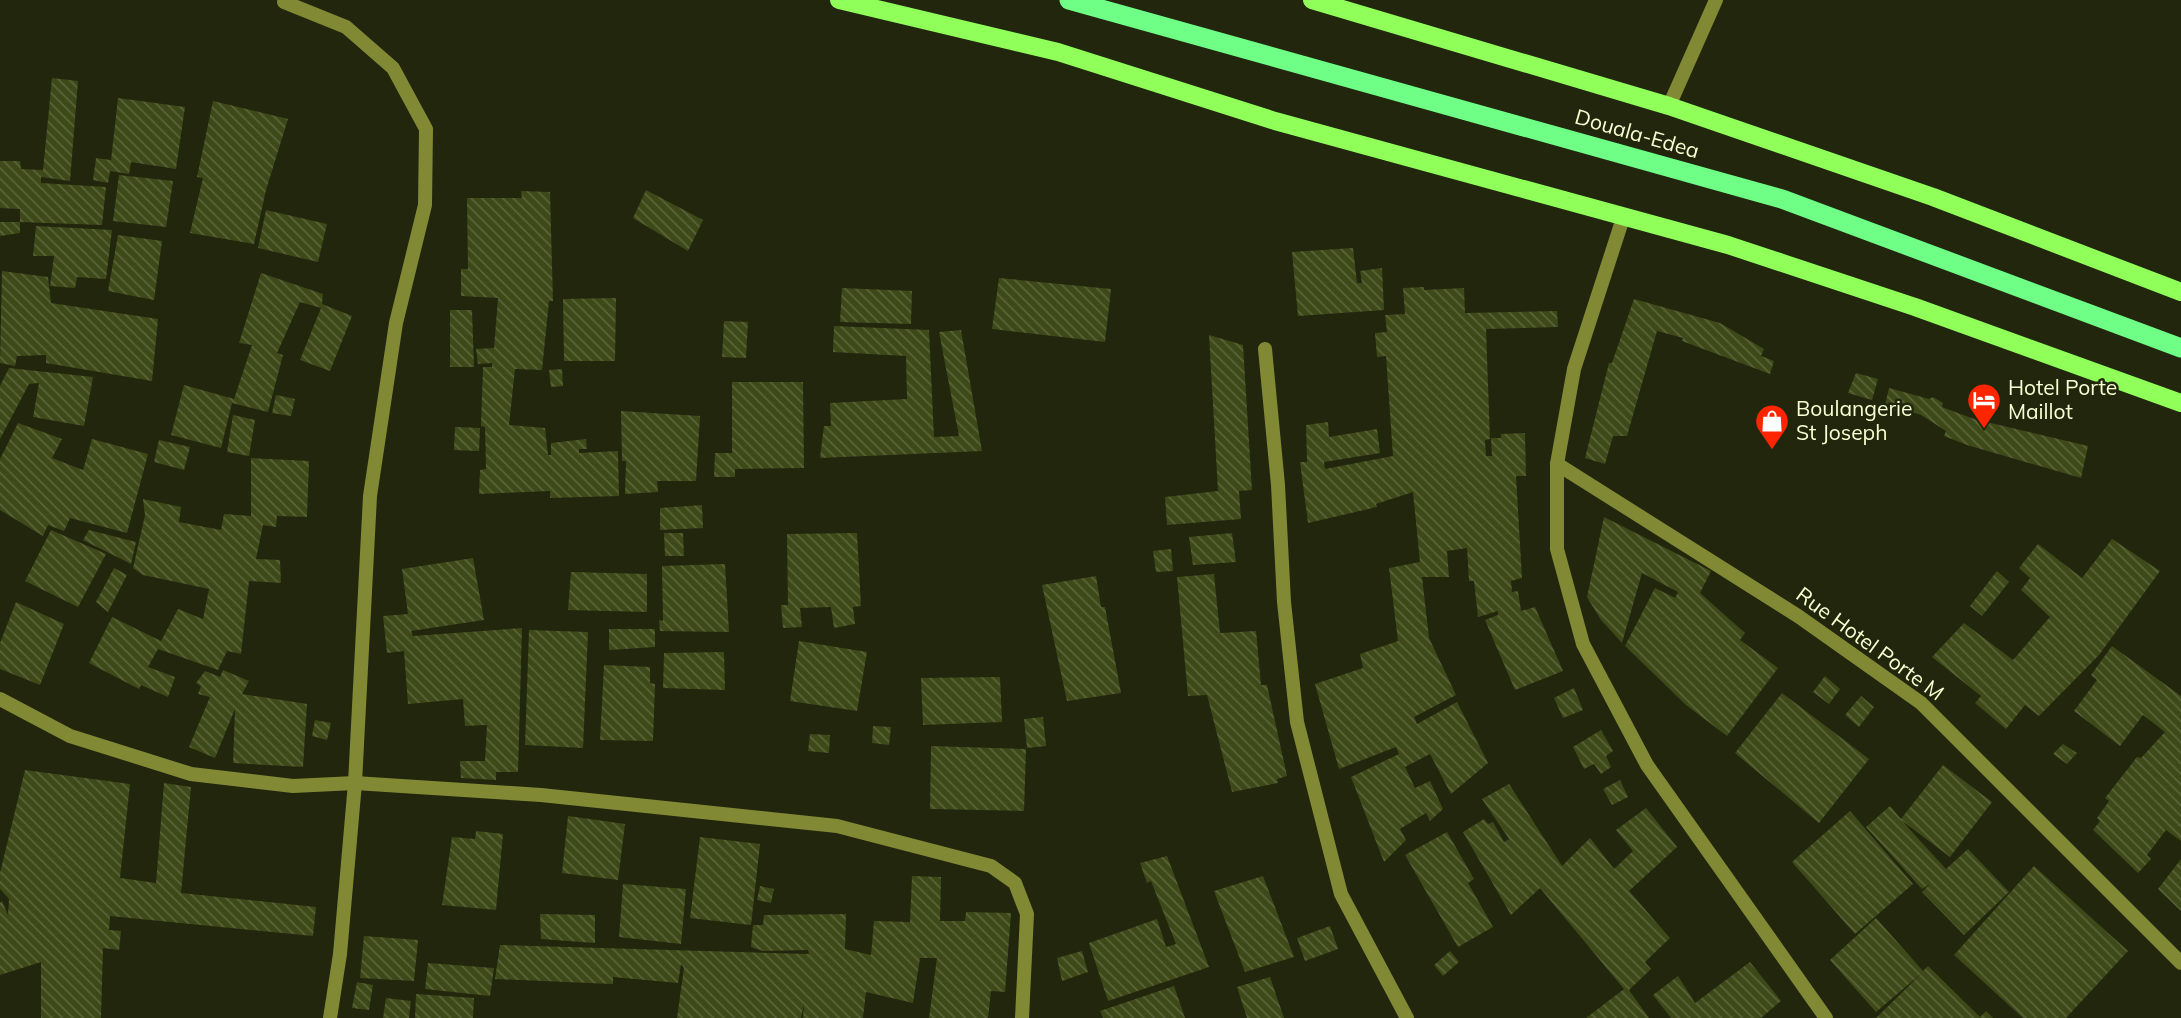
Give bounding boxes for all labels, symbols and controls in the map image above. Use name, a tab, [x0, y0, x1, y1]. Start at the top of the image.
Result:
street label: Douala-Edea	[1572, 103, 1702, 163]
place label: Hotel Porte Maillot	[2008, 374, 2117, 424]
hotel icon: Hotel Porte Maillot	[1965, 381, 2003, 430]
place label: Boulangerie St Joseph	[1796, 395, 1912, 445]
shop icon: Boulangerie St Joseph	[1753, 402, 1791, 451]
street label: Rue Hotel Porte M	[1792, 581, 1950, 705]

